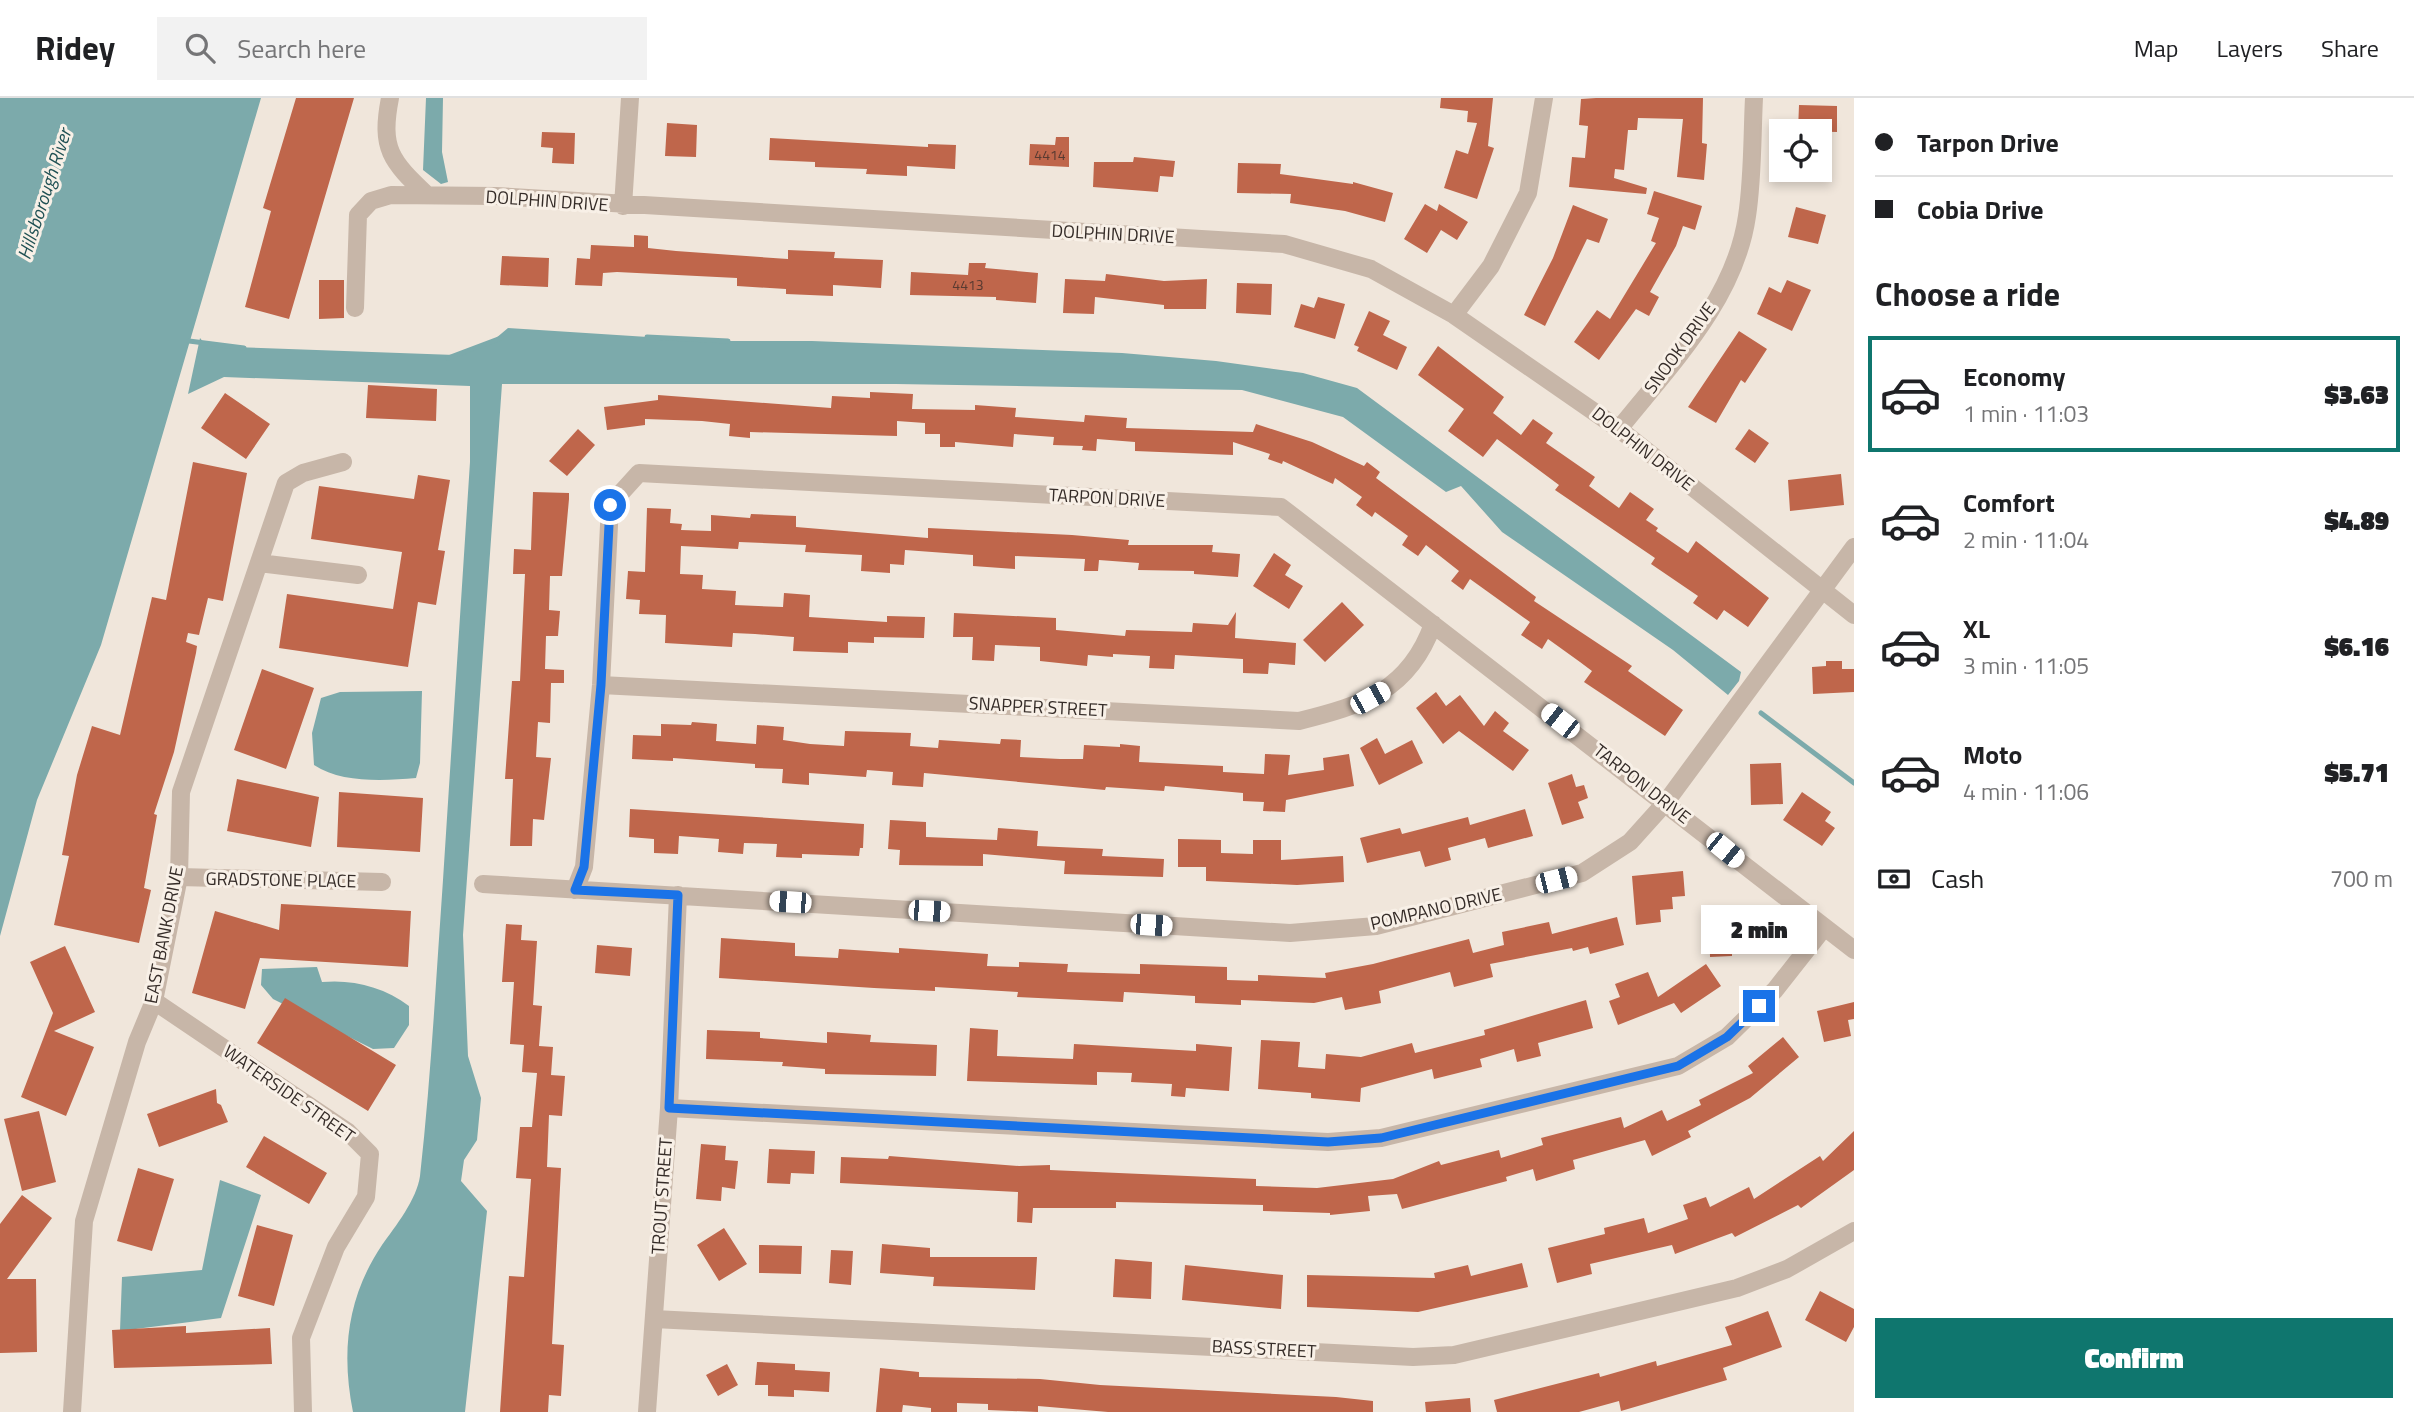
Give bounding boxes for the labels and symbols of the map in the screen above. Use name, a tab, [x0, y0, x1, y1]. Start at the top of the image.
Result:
water label: Hillsborough River	[9, 123, 79, 263]
house number: 4414	[1034, 144, 1066, 165]
street label: DOLPHIN DRIVE	[485, 183, 609, 218]
street label: DOLPHIN DRIVE	[1051, 217, 1175, 250]
house number: 4413	[952, 274, 984, 295]
street label: SNOOK DRIVE	[1637, 296, 1722, 399]
street label: DOLPHIN DRIVE	[1587, 400, 1700, 497]
street label: TARPON DRIVE	[1048, 481, 1166, 514]
route start	[594, 489, 626, 521]
car	[1347, 679, 1394, 717]
street label: SNAPPER STREET	[968, 689, 1109, 724]
car	[1537, 700, 1584, 742]
street label: TARPON DRIVE	[1588, 737, 1697, 830]
car	[1703, 829, 1748, 871]
street label: EAST BANK DRIVE	[137, 864, 190, 1006]
street label: GRADSTONE PLACE	[205, 865, 357, 894]
car	[1534, 865, 1579, 895]
street label: POMPANO DRIVE	[1368, 880, 1504, 937]
car	[769, 890, 812, 914]
car	[908, 899, 951, 923]
callout: 2 min	[1701, 904, 1817, 954]
car	[1130, 913, 1173, 937]
route end	[1743, 990, 1775, 1022]
street label: WATERSIDE STREET	[218, 1038, 361, 1150]
street label: TROUT STREET	[644, 1136, 679, 1255]
street label: BASS STREET	[1211, 1332, 1318, 1365]

